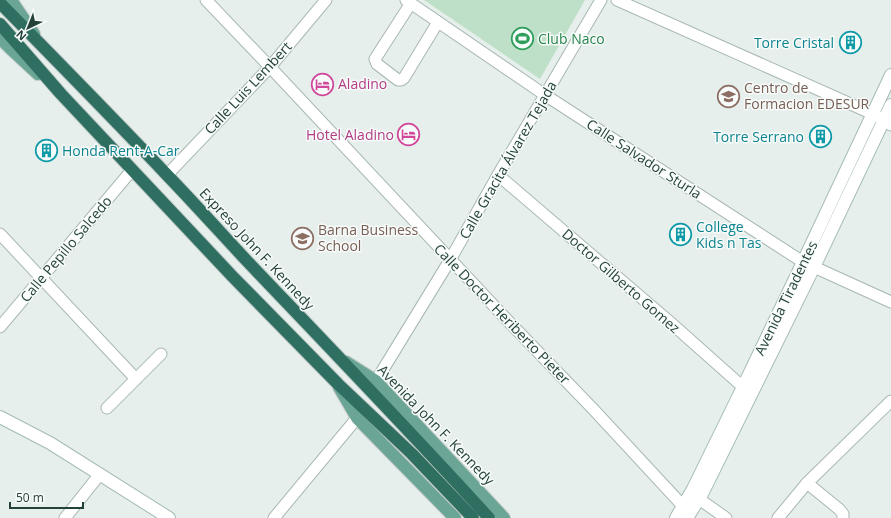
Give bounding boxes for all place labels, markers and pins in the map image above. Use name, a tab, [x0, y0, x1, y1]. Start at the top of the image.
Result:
sports icon: Club Naco	[509, 26, 535, 52]
place label: Club Naco	[538, 29, 605, 48]
building icon: Torre Cristal	[837, 30, 863, 56]
place label: Torre Cristal	[754, 33, 834, 52]
hotel icon: Aladino	[309, 71, 335, 97]
place label: Aladino	[338, 74, 387, 93]
place label: Centro de Formacion EDESUR	[744, 78, 870, 113]
school or university icon: Centro de Formacion EDESUR	[716, 83, 742, 109]
hotel icon: Hotel Aladino	[396, 122, 422, 148]
building icon: Torre Serrano	[807, 124, 833, 150]
place label: Hotel Aladino	[306, 125, 394, 144]
place label: Torre Serrano	[713, 127, 804, 146]
building icon: Honda Rent-A-Car	[34, 138, 60, 164]
place label: Honda Rent-A-Car	[62, 141, 180, 160]
place label: College Kids n Tas	[696, 217, 762, 252]
place label: Barna Business School	[318, 220, 419, 255]
building icon: College Kids n Tas	[667, 222, 693, 248]
school or university icon: Barna Business School	[290, 225, 316, 251]

